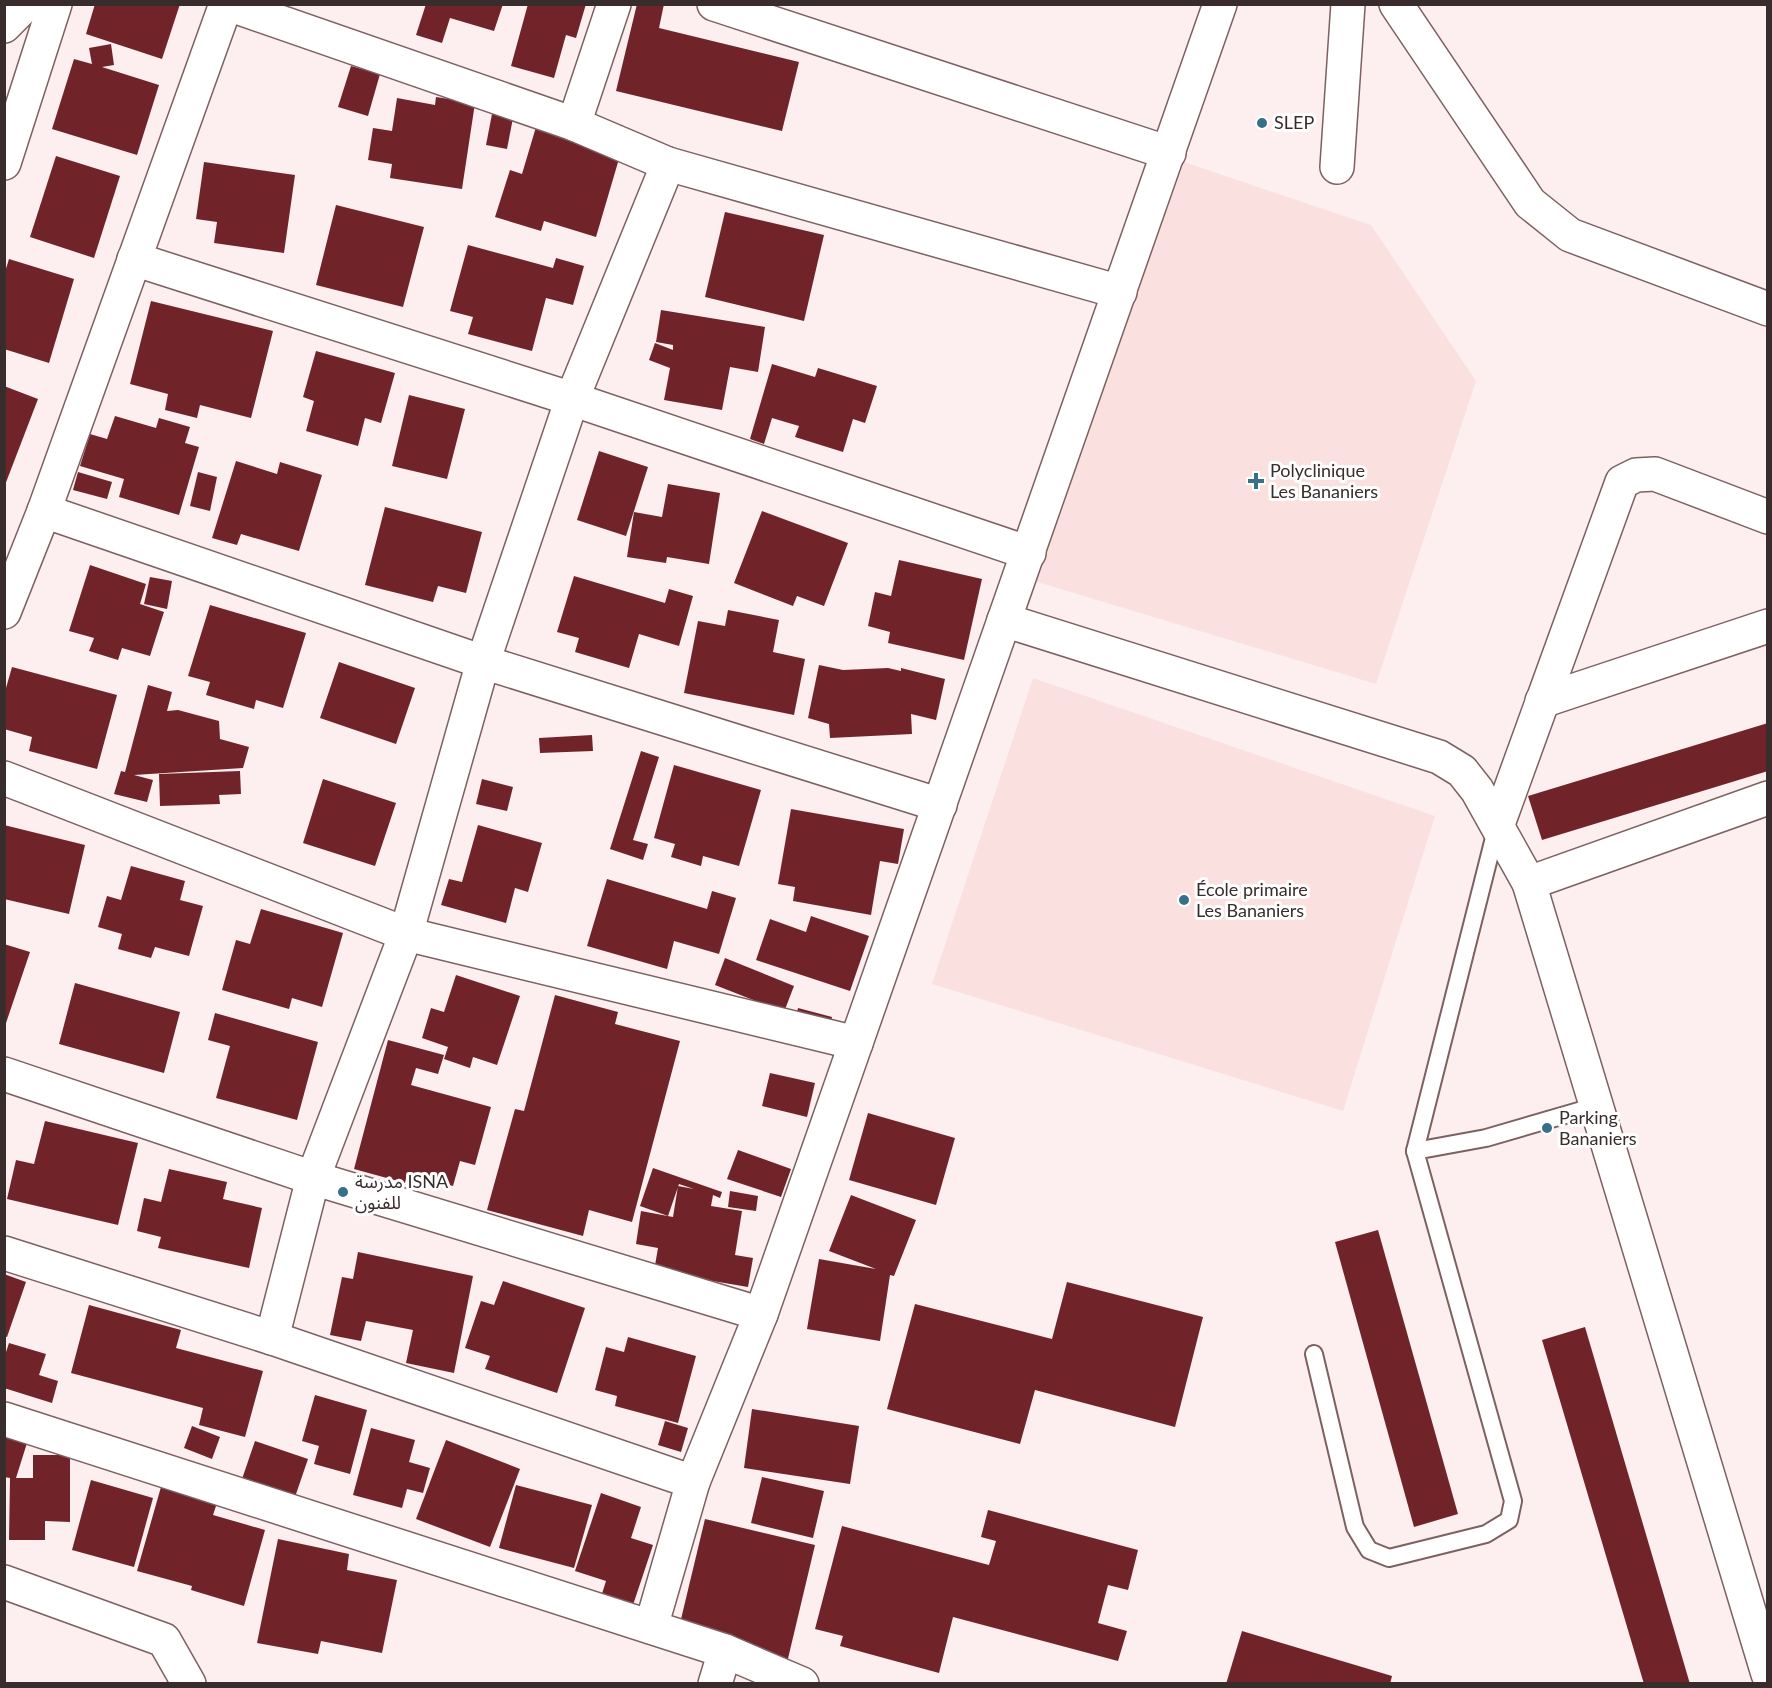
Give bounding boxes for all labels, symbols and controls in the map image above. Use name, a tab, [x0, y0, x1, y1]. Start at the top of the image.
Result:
place label: SLEP	[1274, 111, 1314, 133]
marker: SLEP	[1255, 116, 1269, 130]
place label: Polyclinique Les Bananiers	[1270, 459, 1378, 502]
marker: Polyclinique Les Bananiers	[1247, 472, 1265, 490]
place label: École primaire Les Bananiers	[1196, 878, 1308, 921]
marker: École primaire Les Bananiers	[1177, 893, 1191, 907]
place label: Parking Bananiers	[1559, 1106, 1637, 1149]
marker: Parking Bananiers	[1540, 1121, 1554, 1135]
place label: مدرسة ISNA للفنون	[355, 1170, 449, 1214]
marker: مدرسة ISNA للفنون	[336, 1185, 350, 1199]

